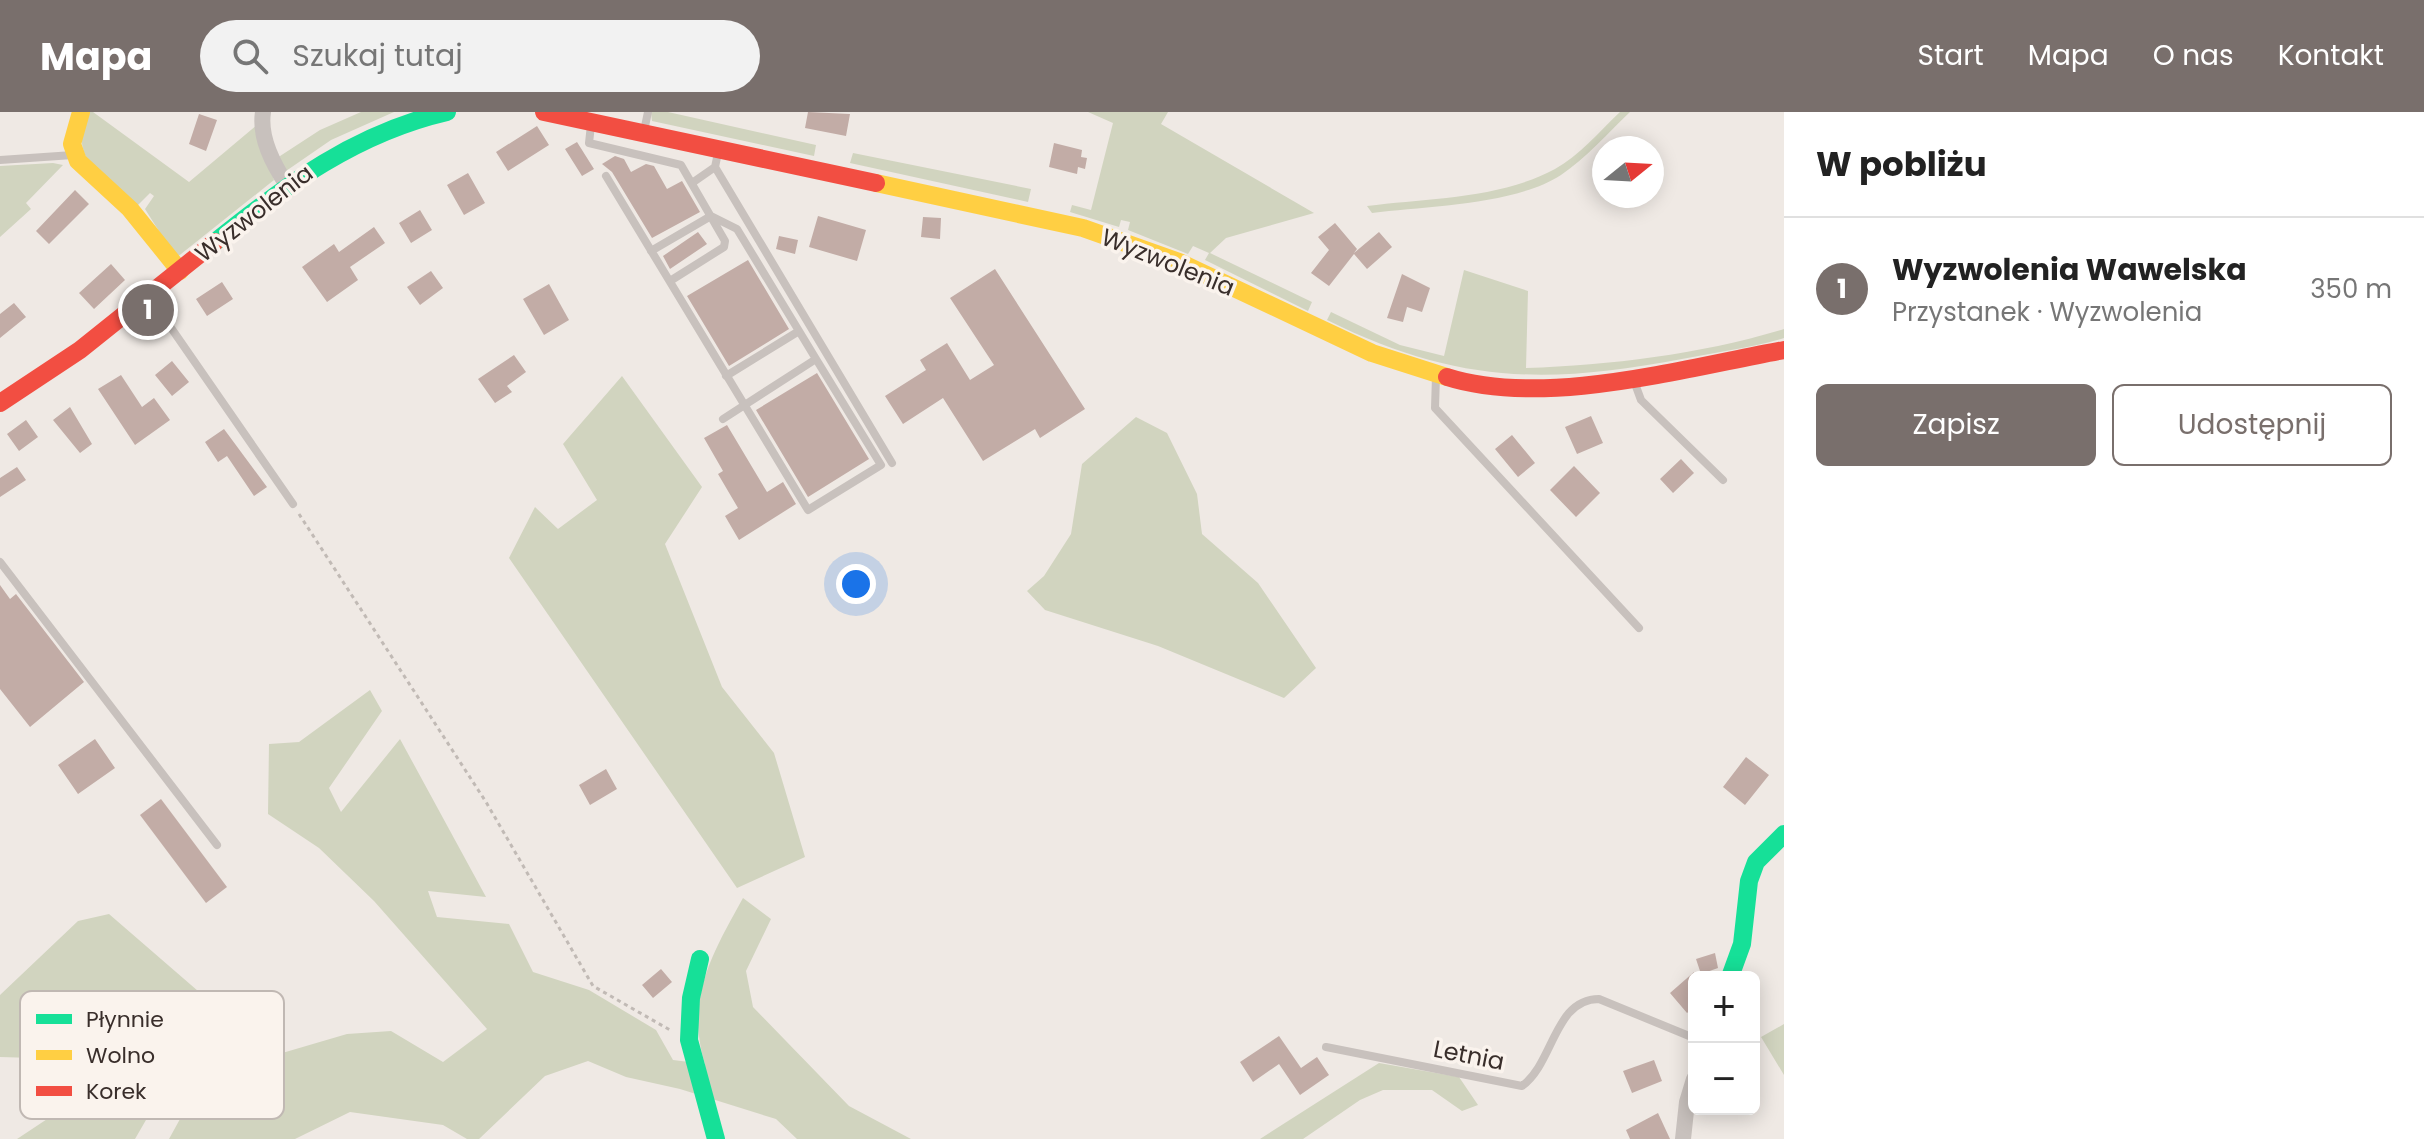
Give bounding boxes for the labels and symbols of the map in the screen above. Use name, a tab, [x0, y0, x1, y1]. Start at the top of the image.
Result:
north arrow	[1592, 136, 1664, 208]
street label: Wyzwolenia	[188, 157, 320, 269]
street label: Wyzwolenia	[1096, 220, 1240, 304]
pin: 1	[122, 280, 174, 340]
your location	[836, 564, 876, 604]
legend	[20, 991, 284, 1119]
text: Płynnie	[86, 1004, 164, 1035]
street label: Letnia	[1431, 1032, 1507, 1078]
text: Wolno	[86, 1040, 155, 1071]
text: Korek	[86, 1076, 147, 1107]

